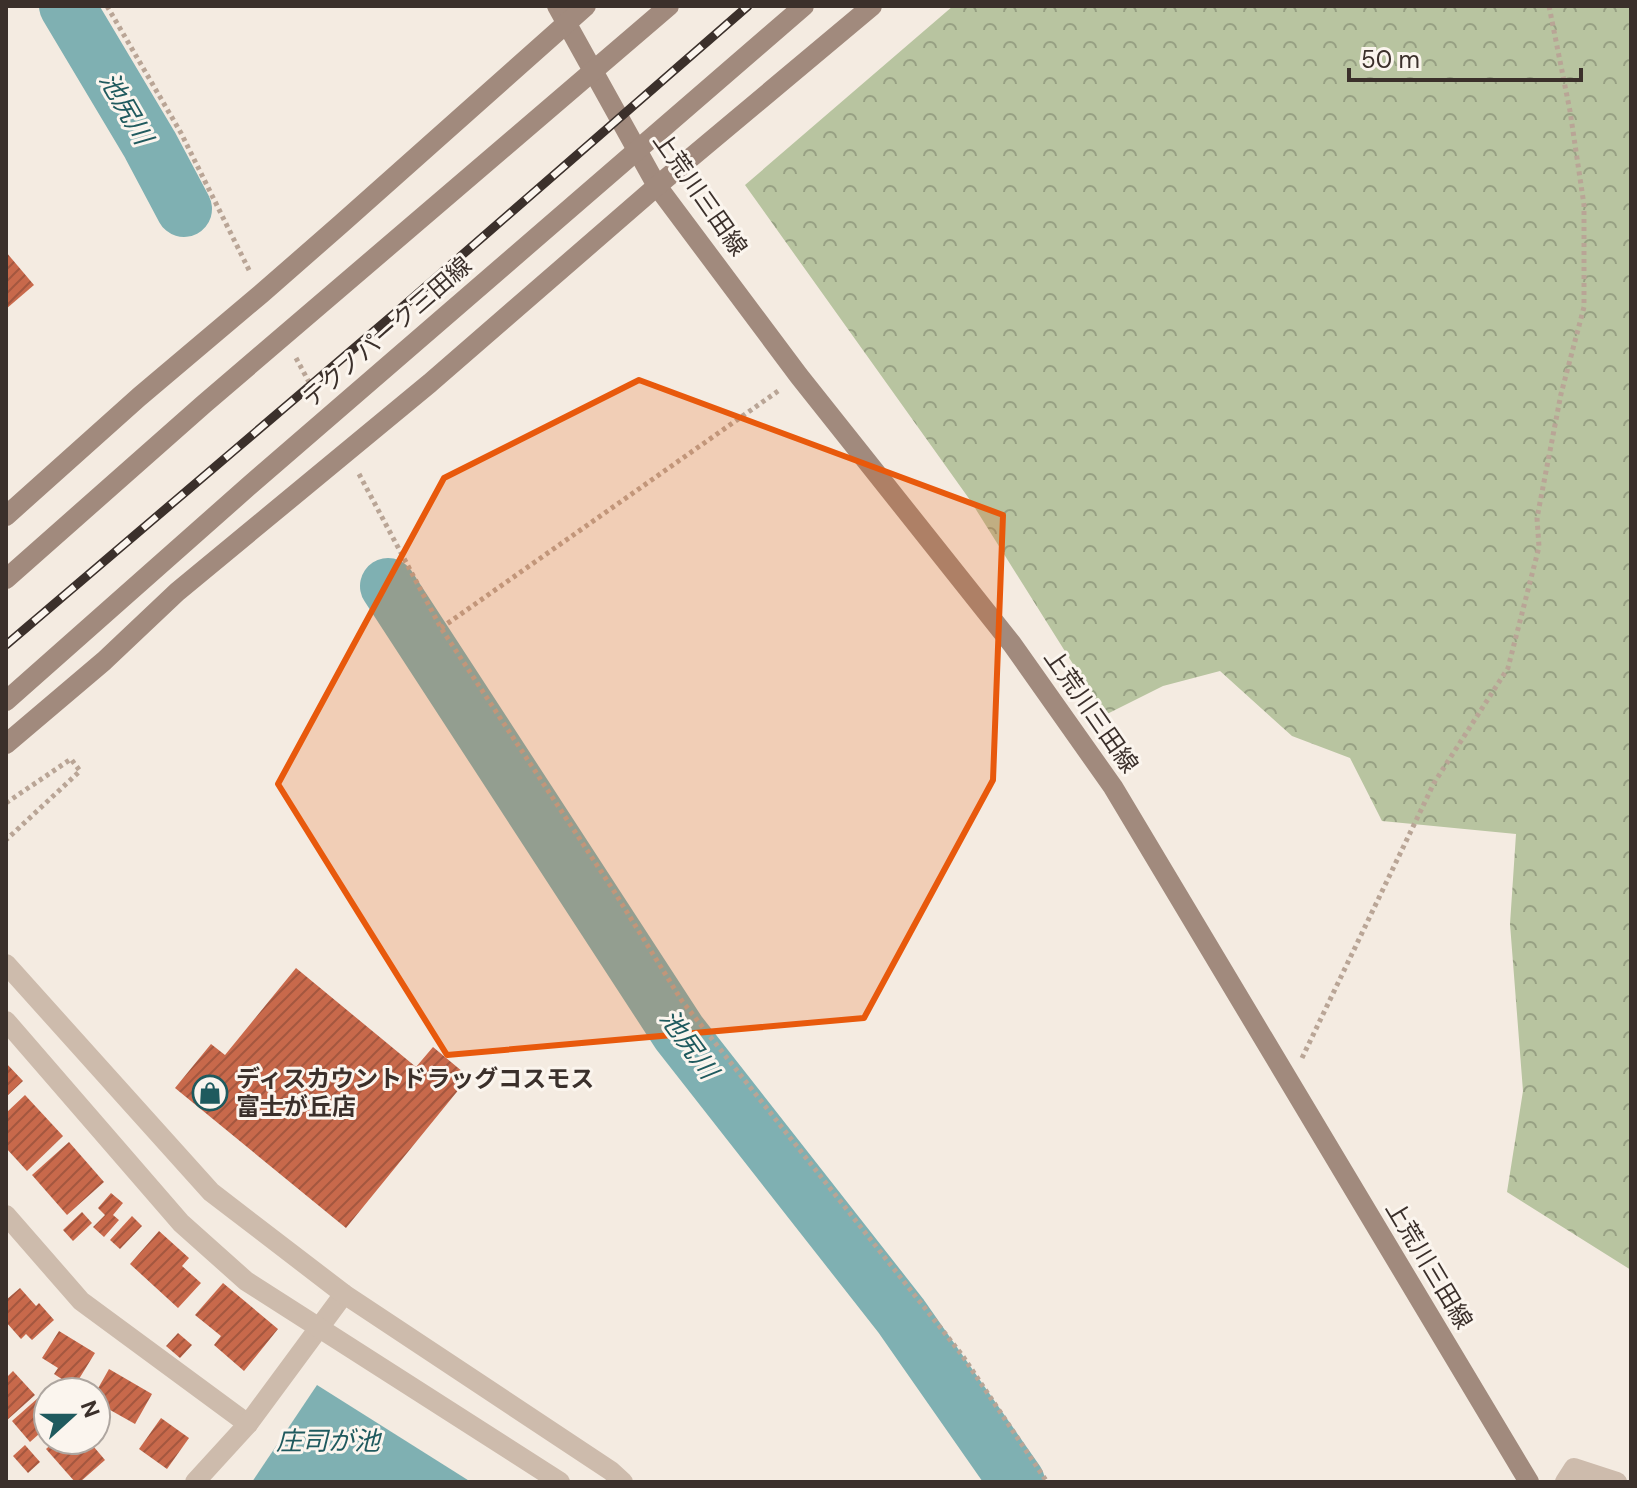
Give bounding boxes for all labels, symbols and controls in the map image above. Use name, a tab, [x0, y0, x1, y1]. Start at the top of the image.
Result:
scale bar	[1349, 32, 1581, 82]
text: 50 m	[1361, 44, 1420, 75]
water label: 池尻川	[92, 66, 162, 153]
street label: 上荒川三田線	[646, 126, 754, 262]
street label: テクノパーク三田線	[296, 250, 478, 414]
street label: 上荒川三田線	[1037, 643, 1145, 779]
water label: 池尻川	[652, 1002, 727, 1088]
place label: ディスカウントドラッグコスモス 富士が丘店	[236, 1063, 594, 1122]
shop icon: ディスカウントドラッグコスモス 富士が丘店	[191, 1074, 229, 1112]
street label: 上荒川三田線	[1379, 1195, 1480, 1334]
north arrow	[32, 1376, 112, 1456]
text: N	[74, 1396, 107, 1422]
water label: 庄司が池	[276, 1424, 383, 1458]

